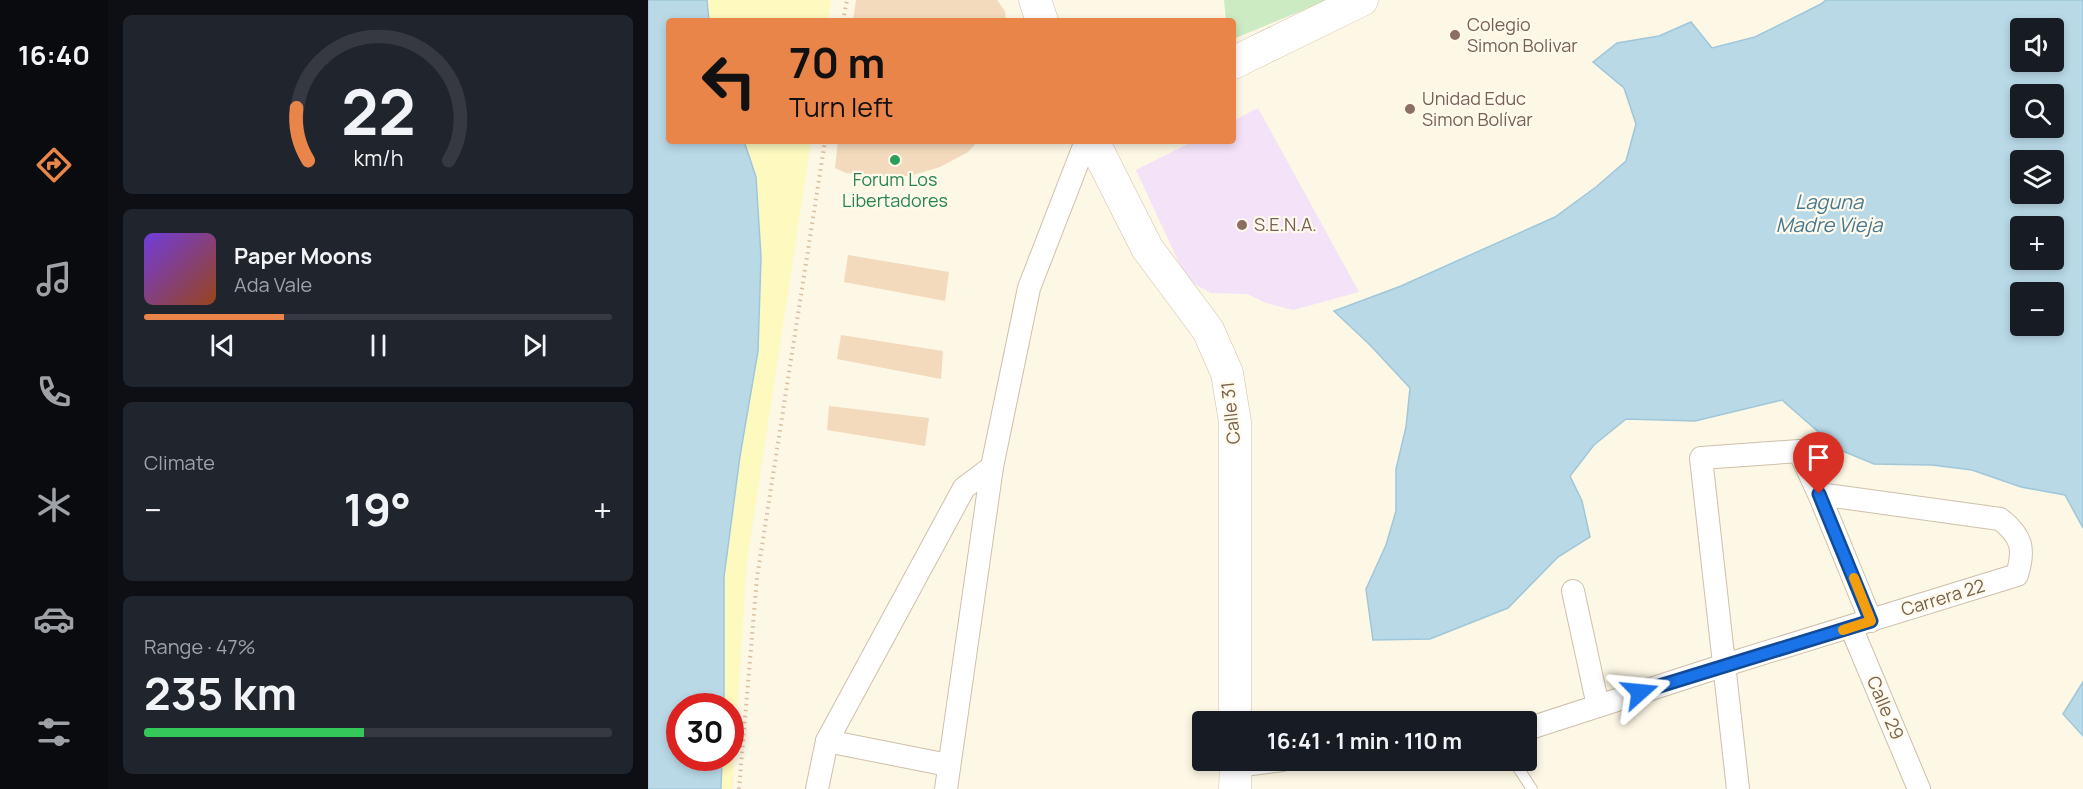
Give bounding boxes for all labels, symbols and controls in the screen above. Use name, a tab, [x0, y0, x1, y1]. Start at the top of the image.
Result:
place label: Colegio Simon Bolivar	[1467, 12, 1578, 57]
map controls	[2010, 18, 2064, 336]
button: sound	[2010, 18, 2064, 72]
marker: Colegio Simon Bolivar	[1448, 28, 1462, 42]
text: 70 m	[789, 33, 885, 91]
text: 16:40	[18, 36, 90, 73]
icon: left	[690, 42, 768, 120]
text: 22	[341, 68, 415, 154]
button: search	[2010, 84, 2064, 138]
place label: Unidad Educ Simon Bolívar	[1422, 86, 1533, 131]
text: Turn left	[789, 88, 893, 125]
marker: Unidad Educ Simon Bolívar	[1403, 102, 1417, 116]
icon: directions	[33, 144, 75, 186]
text: km/h	[353, 144, 403, 173]
button: layers	[2010, 150, 2064, 204]
marker: Forum Los Libertadores	[888, 153, 902, 167]
place label: Forum Los Libertadores	[842, 167, 948, 212]
water label: Laguna Madre Vieja	[1776, 188, 1883, 238]
place label: S.E.N.A.	[1254, 212, 1317, 236]
button: +	[2010, 216, 2064, 270]
marker: S.E.N.A.	[1235, 218, 1249, 232]
text: Paper Moons	[234, 241, 372, 271]
icon: music	[33, 258, 75, 300]
text: Ada Vale	[234, 271, 312, 298]
button: −	[2010, 282, 2064, 336]
icon: previous	[206, 329, 239, 362]
icon: pause	[362, 329, 395, 362]
icon: next	[518, 329, 551, 362]
icon: phone	[33, 371, 75, 413]
street label: Calle 31	[1215, 381, 1245, 445]
pin	[1793, 432, 1844, 494]
icon: arrive	[1802, 441, 1835, 474]
text: Climate	[144, 449, 215, 476]
text: 19°	[343, 478, 411, 540]
icon: climate	[33, 484, 75, 526]
text: −	[144, 487, 162, 532]
text: +	[593, 487, 612, 532]
street label: Carrera 22	[1898, 573, 1988, 621]
icon: car	[33, 598, 75, 640]
text: Range · 47%	[144, 633, 256, 660]
position arrow	[1608, 660, 1672, 724]
text: 235 km	[144, 662, 297, 724]
street label: Calle 29	[1862, 672, 1910, 743]
speed limit sign: 30	[666, 693, 744, 771]
icon: filters	[33, 711, 75, 753]
text: 16:41 · 1 min · 110 m	[1267, 726, 1462, 756]

